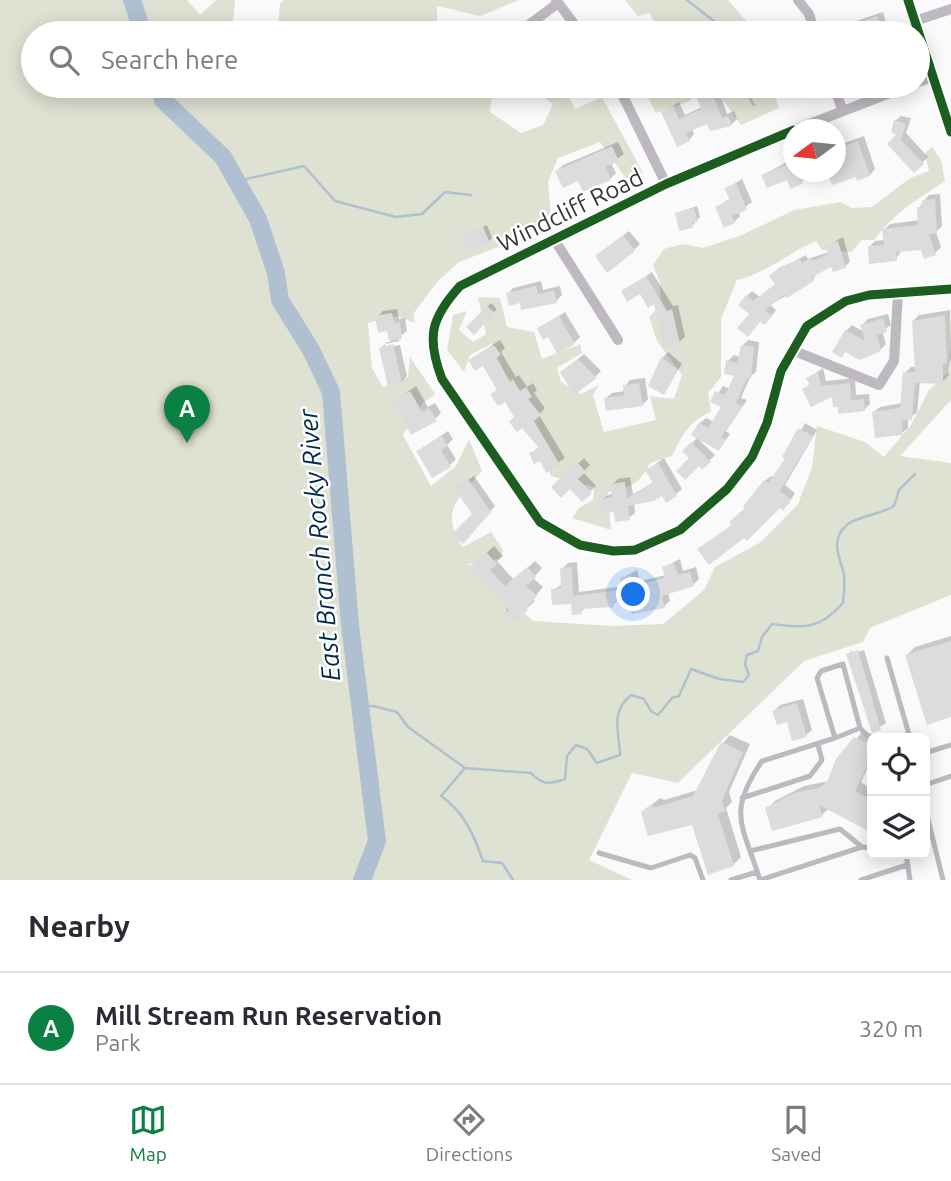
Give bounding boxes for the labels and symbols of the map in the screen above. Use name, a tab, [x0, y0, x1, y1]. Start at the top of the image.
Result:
north arrow	[783, 119, 846, 182]
street label: Windcliff Road	[493, 163, 647, 257]
pin: A	[164, 385, 210, 443]
water label: East Branch Rocky River	[293, 407, 345, 682]
your location	[616, 577, 650, 611]

